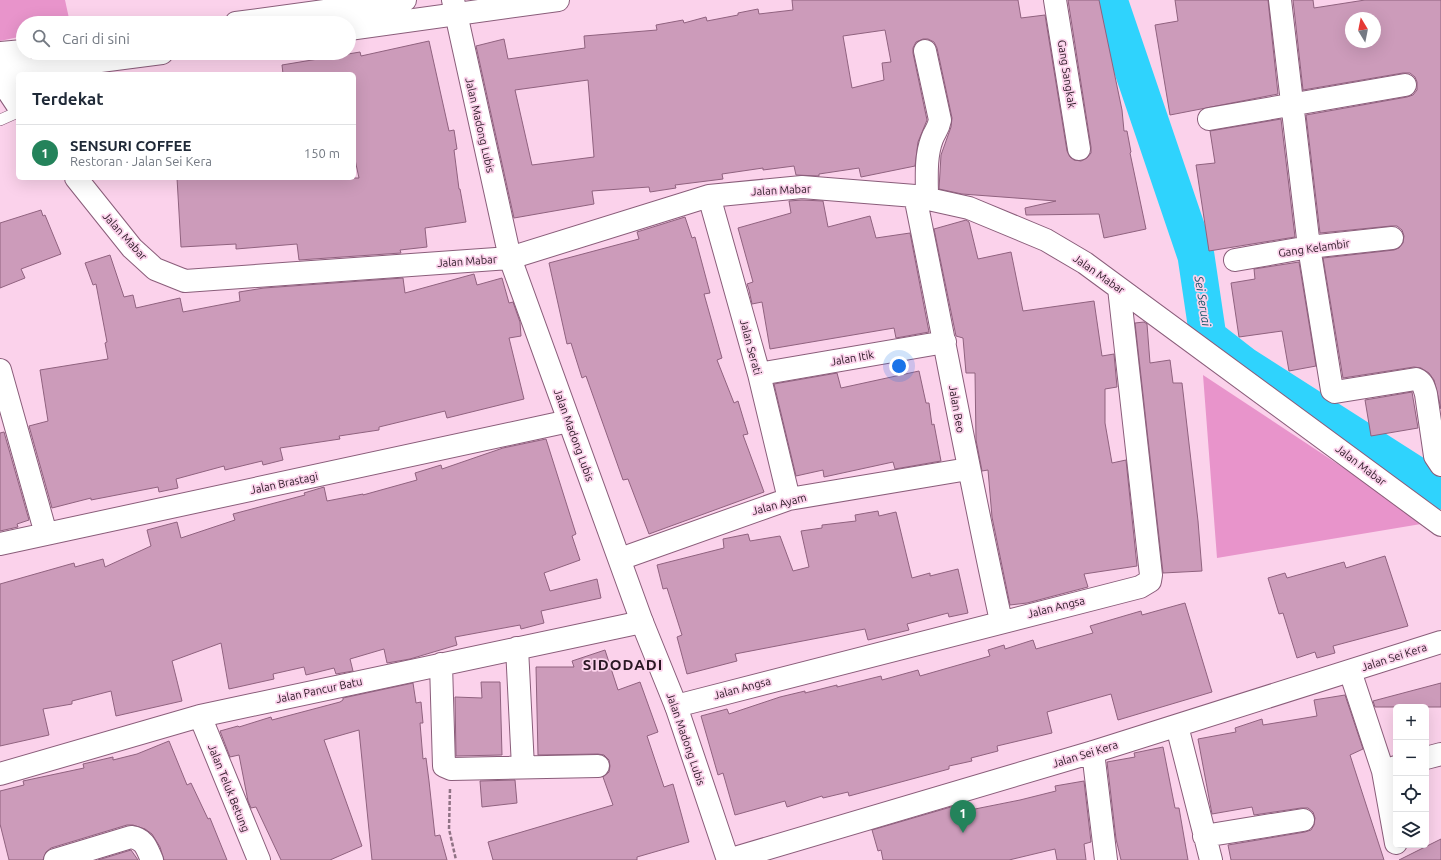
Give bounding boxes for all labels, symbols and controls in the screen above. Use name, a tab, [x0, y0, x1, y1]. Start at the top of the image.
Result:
north arrow	[1345, 12, 1381, 48]
search box	[16, 16, 356, 60]
icon: search	[30, 27, 52, 49]
text: Cari di sini	[62, 30, 130, 47]
street label: Gang Sangkak	[1056, 39, 1078, 109]
street label: Jalan Madong Lubis	[463, 76, 497, 174]
text: Terdekat	[32, 89, 104, 108]
text: SENSURI COFFEE	[70, 137, 191, 154]
text: 1	[41, 146, 49, 160]
text: 150 m	[304, 146, 340, 160]
text: Restoran · Jalan Sei Kera	[70, 154, 212, 168]
street label: Jalan Mabar	[751, 182, 812, 198]
street label: Jalan Mabar	[100, 210, 150, 263]
street label: Gang Kelambir	[1277, 237, 1351, 259]
street label: Jalan Mabar	[1071, 252, 1128, 297]
street label: Jalan Mabar	[437, 253, 498, 269]
water label: Sei Seruai	[1192, 274, 1214, 328]
street label: Jalan Serati	[738, 318, 764, 376]
street label: Jalan Itik	[829, 348, 875, 368]
your location	[889, 356, 909, 376]
street label: Jalan Beo	[947, 384, 967, 434]
street label: Jalan Madong Lubis	[552, 387, 596, 483]
street label: Jalan Mabar	[1333, 442, 1389, 488]
street label: Jalan Brastagi	[249, 470, 319, 496]
street label: Jalan Ayam	[750, 491, 808, 517]
street label: Jalan Angsa	[1026, 594, 1086, 620]
street label: Jalan Sei Kera	[1360, 641, 1428, 673]
district label: SIDODADI	[583, 656, 663, 673]
street label: Jalan Pancur Batu	[275, 675, 363, 705]
street label: Jalan Angsa	[712, 675, 772, 701]
street label: Jalan Madong Lubis	[664, 691, 708, 787]
map controls	[1393, 704, 1429, 848]
button: +	[1393, 704, 1429, 740]
street label: Jalan Sei Kera	[1051, 738, 1119, 770]
button: −	[1393, 740, 1429, 776]
street label: Jalan Teluk Betung	[206, 742, 252, 834]
button: locate	[1393, 776, 1429, 812]
pin: 1	[950, 800, 976, 833]
button: layers	[1393, 812, 1429, 848]

